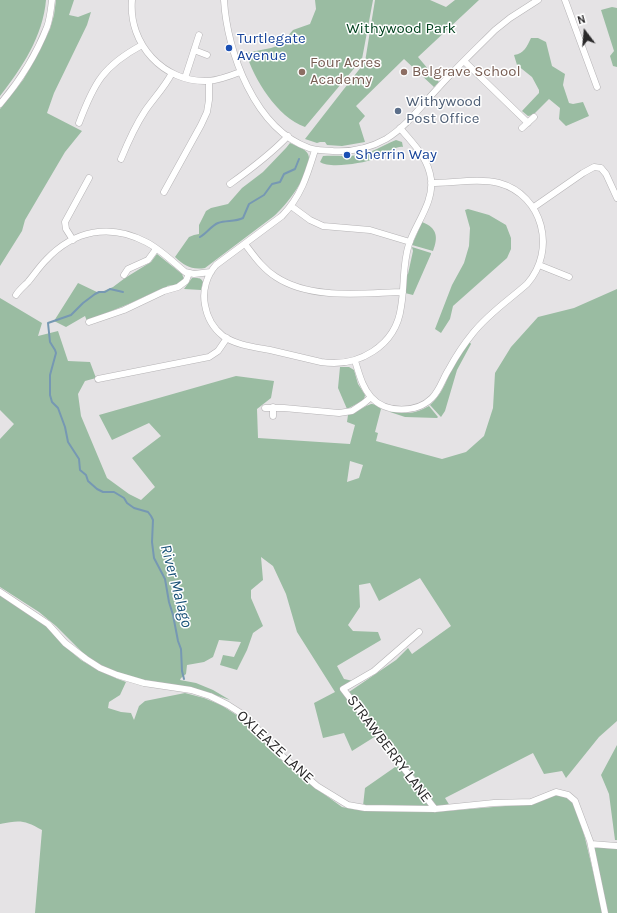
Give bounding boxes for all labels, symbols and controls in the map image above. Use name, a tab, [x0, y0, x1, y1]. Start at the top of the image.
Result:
north arrow	[565, 12, 605, 52]
text: N	[576, 13, 587, 27]
park label: Withywood Park	[346, 20, 456, 38]
place label: Turtlegate Avenue	[237, 30, 306, 65]
marker: Turtlegate Avenue	[224, 43, 234, 53]
place label: Four Acres Academy	[310, 54, 381, 89]
place label: Belgrave School	[412, 63, 521, 81]
marker: Four Acres Academy	[297, 67, 307, 77]
marker: Belgrave School	[399, 67, 409, 77]
place label: Withywood Post Office	[406, 93, 482, 128]
marker: Withywood Post Office	[393, 106, 403, 116]
place label: Sherrin Way	[355, 146, 437, 164]
marker: Sherrin Way	[342, 150, 352, 160]
water label: River Malago	[156, 542, 196, 630]
street label: STRAWBERRY LANE	[343, 692, 435, 806]
street label: OXLEAZE LANE	[233, 707, 317, 787]

